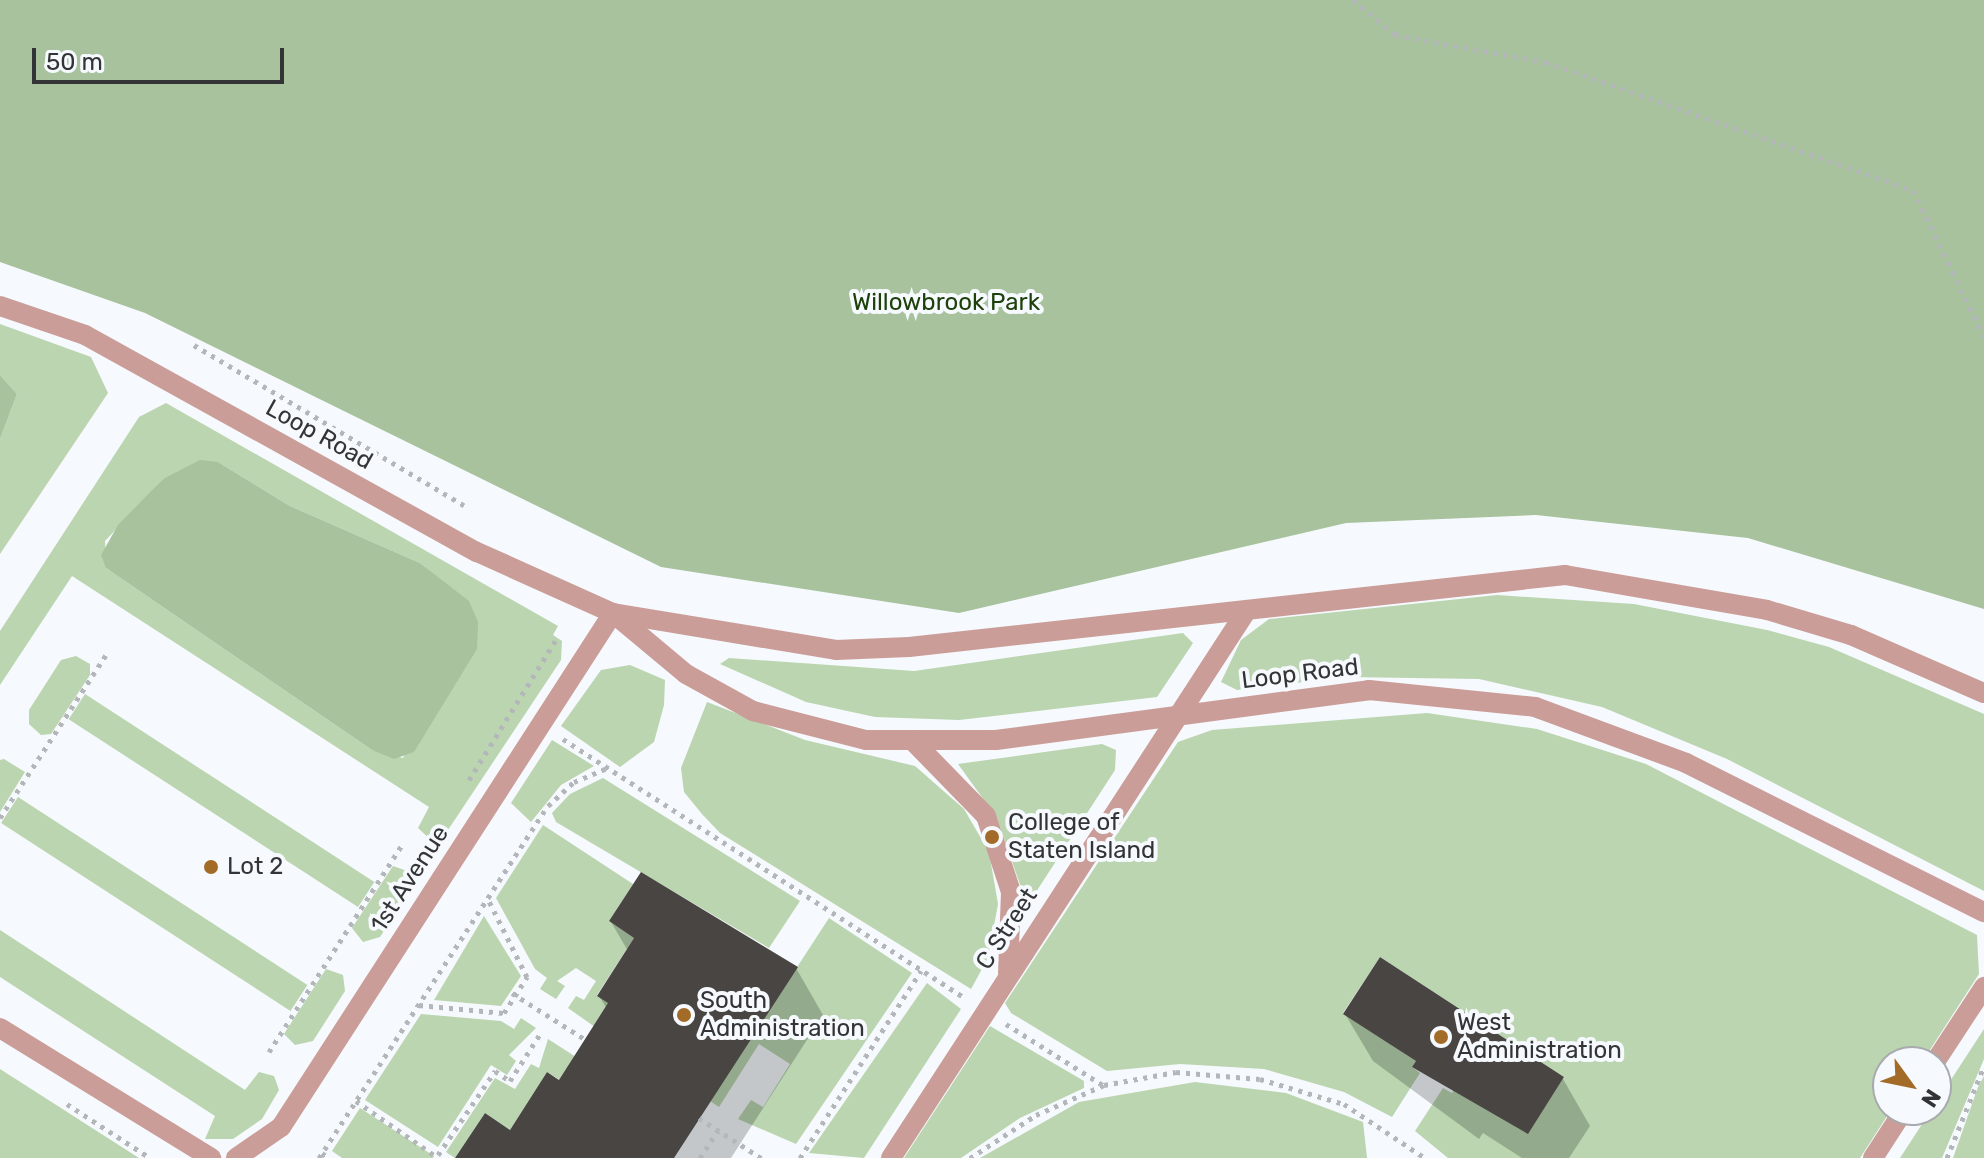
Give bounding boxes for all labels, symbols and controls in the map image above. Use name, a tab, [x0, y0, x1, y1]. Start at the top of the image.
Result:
scale bar	[36, 32, 288, 82]
text: 50 m	[46, 48, 103, 76]
park label: Willowbrook Park	[852, 289, 1040, 317]
street label: Loop Road	[260, 394, 378, 476]
street label: Loop Road	[1240, 653, 1360, 695]
place label: College of Staten Island	[1008, 809, 1155, 865]
street label: 1st Avenue	[365, 820, 455, 938]
marker: College of Staten Island	[983, 828, 1001, 846]
place label: Lot 2	[227, 853, 283, 881]
marker: Lot 2	[202, 858, 220, 876]
street label: C Street	[970, 883, 1044, 975]
place label: South Administration	[700, 987, 865, 1043]
marker: South Administration	[675, 1006, 693, 1024]
place label: West Administration	[1457, 1009, 1622, 1065]
marker: West Administration	[1432, 1028, 1450, 1046]
north arrow	[1872, 1046, 1952, 1126]
text: N	[1915, 1084, 1947, 1112]

